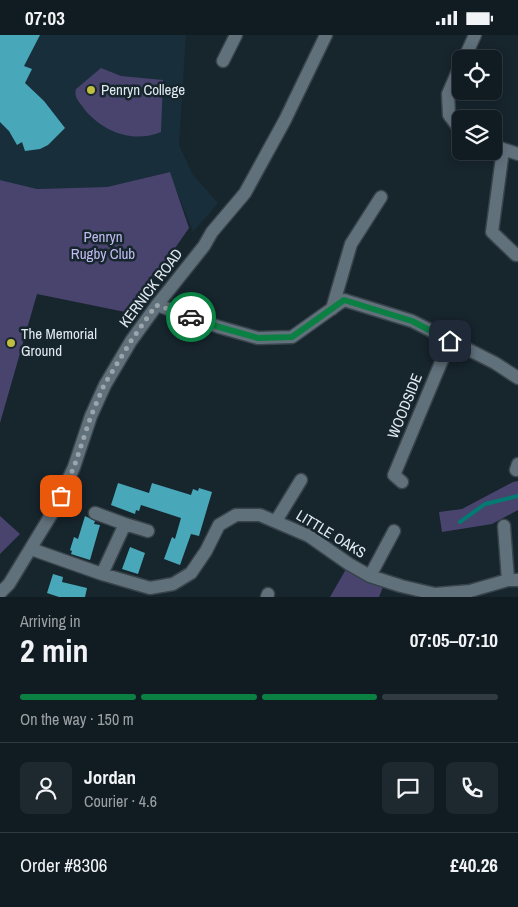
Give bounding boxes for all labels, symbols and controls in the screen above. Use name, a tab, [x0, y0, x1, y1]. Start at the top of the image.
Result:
text: 07:03	[25, 5, 65, 31]
map controls	[452, 50, 502, 160]
button: locate	[452, 50, 502, 100]
place label: Penryn College	[101, 79, 185, 100]
marker: Penryn College	[85, 84, 97, 96]
button: layers	[452, 110, 502, 160]
park label: Penryn Rugby Club	[71, 226, 135, 264]
street label: KERNICK ROAD	[114, 244, 187, 331]
courier	[166, 292, 216, 342]
icon: car	[177, 303, 205, 331]
pin	[429, 320, 471, 362]
place label: The Memorial Ground	[21, 323, 97, 361]
icon: home	[436, 327, 464, 355]
marker: The Memorial Ground	[5, 337, 17, 349]
street label: WOODSIDE	[382, 370, 427, 441]
pin	[40, 475, 82, 517]
icon: bag	[47, 482, 75, 510]
street label: LITTLE OAKS	[292, 504, 370, 563]
text: Arriving in	[20, 610, 81, 632]
text: 07:05–07:10	[410, 627, 498, 653]
text: 2 min	[20, 629, 89, 672]
text: On the way · 150 m	[20, 708, 134, 730]
button: person	[20, 762, 72, 814]
button: chat	[382, 762, 434, 814]
button: phone	[446, 762, 498, 814]
text: Jordan	[84, 764, 136, 790]
text: Courier · 4.6	[84, 790, 157, 812]
text: Order #8306	[20, 852, 107, 878]
text: £40.26	[450, 852, 498, 878]

